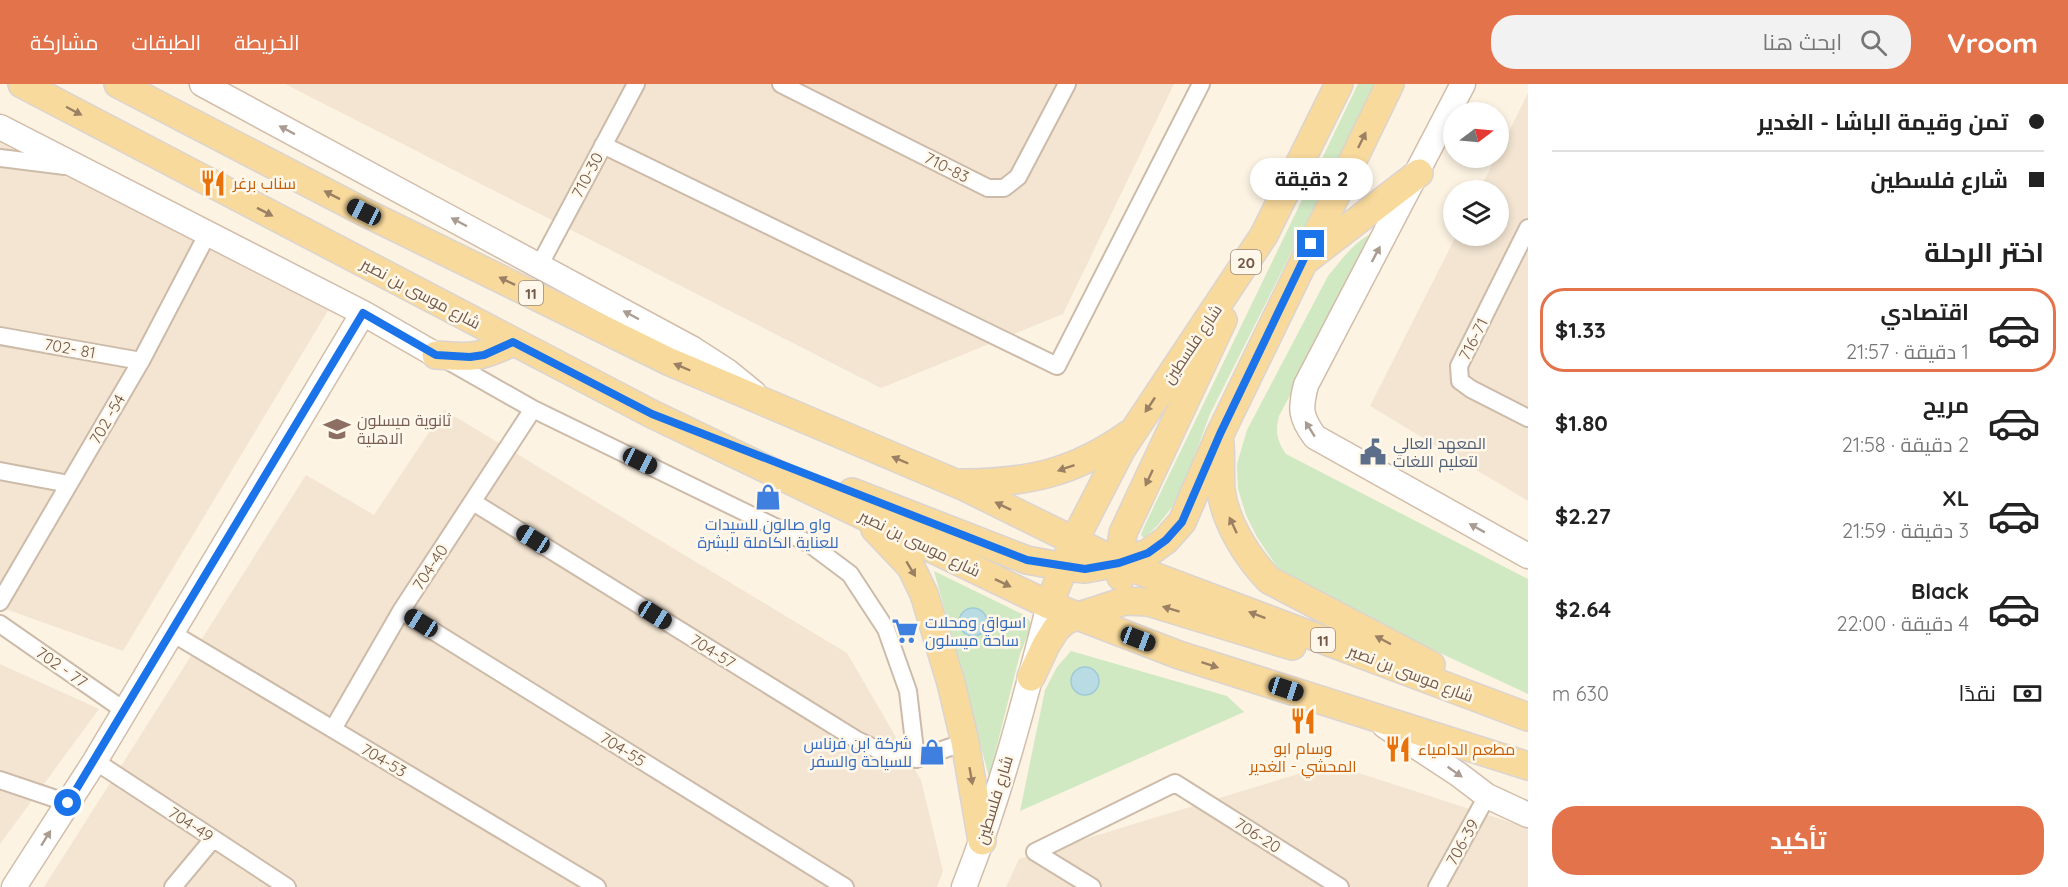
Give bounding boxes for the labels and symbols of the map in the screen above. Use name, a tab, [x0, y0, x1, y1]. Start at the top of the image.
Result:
north arrow	[1443, 102, 1509, 168]
one-way arrow	[66, 106, 83, 116]
one-way arrow	[278, 125, 295, 135]
one-way arrow	[1357, 131, 1367, 148]
street label: 710-83	[921, 147, 973, 187]
street label: 710-30	[567, 149, 607, 201]
callout: 2 دقيقة	[1250, 157, 1372, 199]
restaurant icon: سناب برغر	[198, 168, 228, 198]
place label: سناب برغر	[232, 173, 296, 193]
one-way arrow	[323, 190, 340, 200]
car	[344, 196, 384, 228]
one-way arrow	[256, 208, 273, 217]
one-way arrow	[450, 217, 467, 227]
route end	[1297, 230, 1324, 257]
one-way arrow	[1371, 246, 1380, 263]
road number: 20	[1231, 250, 1261, 274]
street label: شارع موسى بن نصير	[356, 253, 484, 335]
one-way arrow	[498, 277, 515, 286]
road number: 11	[519, 281, 543, 305]
street label: شارع فلسطين	[1158, 300, 1228, 389]
one-way arrow	[622, 310, 639, 320]
street label: 716-71	[1454, 315, 1492, 363]
street label: 702- 81	[43, 334, 97, 362]
one-way arrow	[672, 362, 690, 372]
street label: 702 -54	[85, 390, 129, 448]
one-way arrow	[1145, 397, 1156, 414]
place label: ثانوية ميسلون الاهلية	[357, 410, 452, 448]
school or university icon: ثانوية ميسلون الاهلية	[322, 414, 352, 444]
one-way arrow	[1305, 421, 1316, 437]
place label: المعهد العالي لتعليم اللغات	[1393, 433, 1486, 473]
public building icon: المعهد العالي لتعليم اللغات	[1358, 437, 1388, 467]
car	[620, 445, 660, 477]
one-way arrow	[891, 455, 909, 464]
one-way arrow	[1056, 464, 1074, 474]
one-way arrow	[1145, 470, 1154, 487]
shop icon: واو صالون للسيدات للعناية الكاملة للبشرة	[753, 482, 783, 512]
one-way arrow	[994, 501, 1011, 511]
street label: شارع موسى بن نصير	[854, 505, 984, 583]
place label: واو صالون للسيدات للعناية الكاملة للبشرة	[697, 514, 839, 552]
one-way arrow	[1228, 516, 1238, 534]
car	[513, 522, 553, 556]
one-way arrow	[1468, 523, 1485, 533]
street label: 704-40	[408, 540, 452, 594]
one-way arrow	[905, 561, 916, 577]
one-way arrow	[995, 579, 1012, 588]
car	[635, 598, 675, 632]
one-way arrow	[1162, 604, 1180, 613]
car	[401, 606, 441, 640]
one-way arrow	[1248, 610, 1266, 619]
place label: اسواق ومحلات ساحة ميسلون	[925, 612, 1026, 651]
supermarket icon: اسواق ومحلات ساحة ميسلون	[890, 616, 920, 646]
car	[1118, 624, 1158, 654]
road number: 11	[1311, 628, 1335, 652]
street label: 704-57	[687, 629, 739, 673]
one-way arrow	[1375, 635, 1392, 645]
street label: شارع موسى بن نصير	[1344, 640, 1476, 708]
street label: 702 - 77	[33, 642, 91, 692]
one-way arrow	[1201, 661, 1219, 670]
car	[1266, 675, 1306, 703]
restaurant icon: وسام ابو المحشي - الغدير	[1288, 706, 1318, 736]
street label: 704-55	[597, 727, 649, 771]
place label: شركة ابن فرناس للسياحة والسفر	[804, 733, 912, 771]
restaurant icon: مطعم الدامياء	[1383, 734, 1413, 764]
shop icon: شركة ابن فرناس للسياحة والسفر	[917, 737, 947, 767]
place label: وسام ابو المحشي - الغدير	[1249, 738, 1357, 779]
street label: 704-53	[358, 739, 410, 781]
place label: مطعم الدامياء	[1418, 739, 1515, 761]
street label: شارع فلسطين	[971, 753, 1019, 847]
one-way arrow	[967, 766, 976, 785]
one-way arrow	[1447, 766, 1463, 778]
route start	[54, 789, 81, 816]
street label: 704-49	[165, 802, 217, 846]
street label: 706-20	[1231, 813, 1285, 857]
street label: 706-39	[1441, 815, 1483, 869]
one-way arrow	[40, 830, 51, 846]

